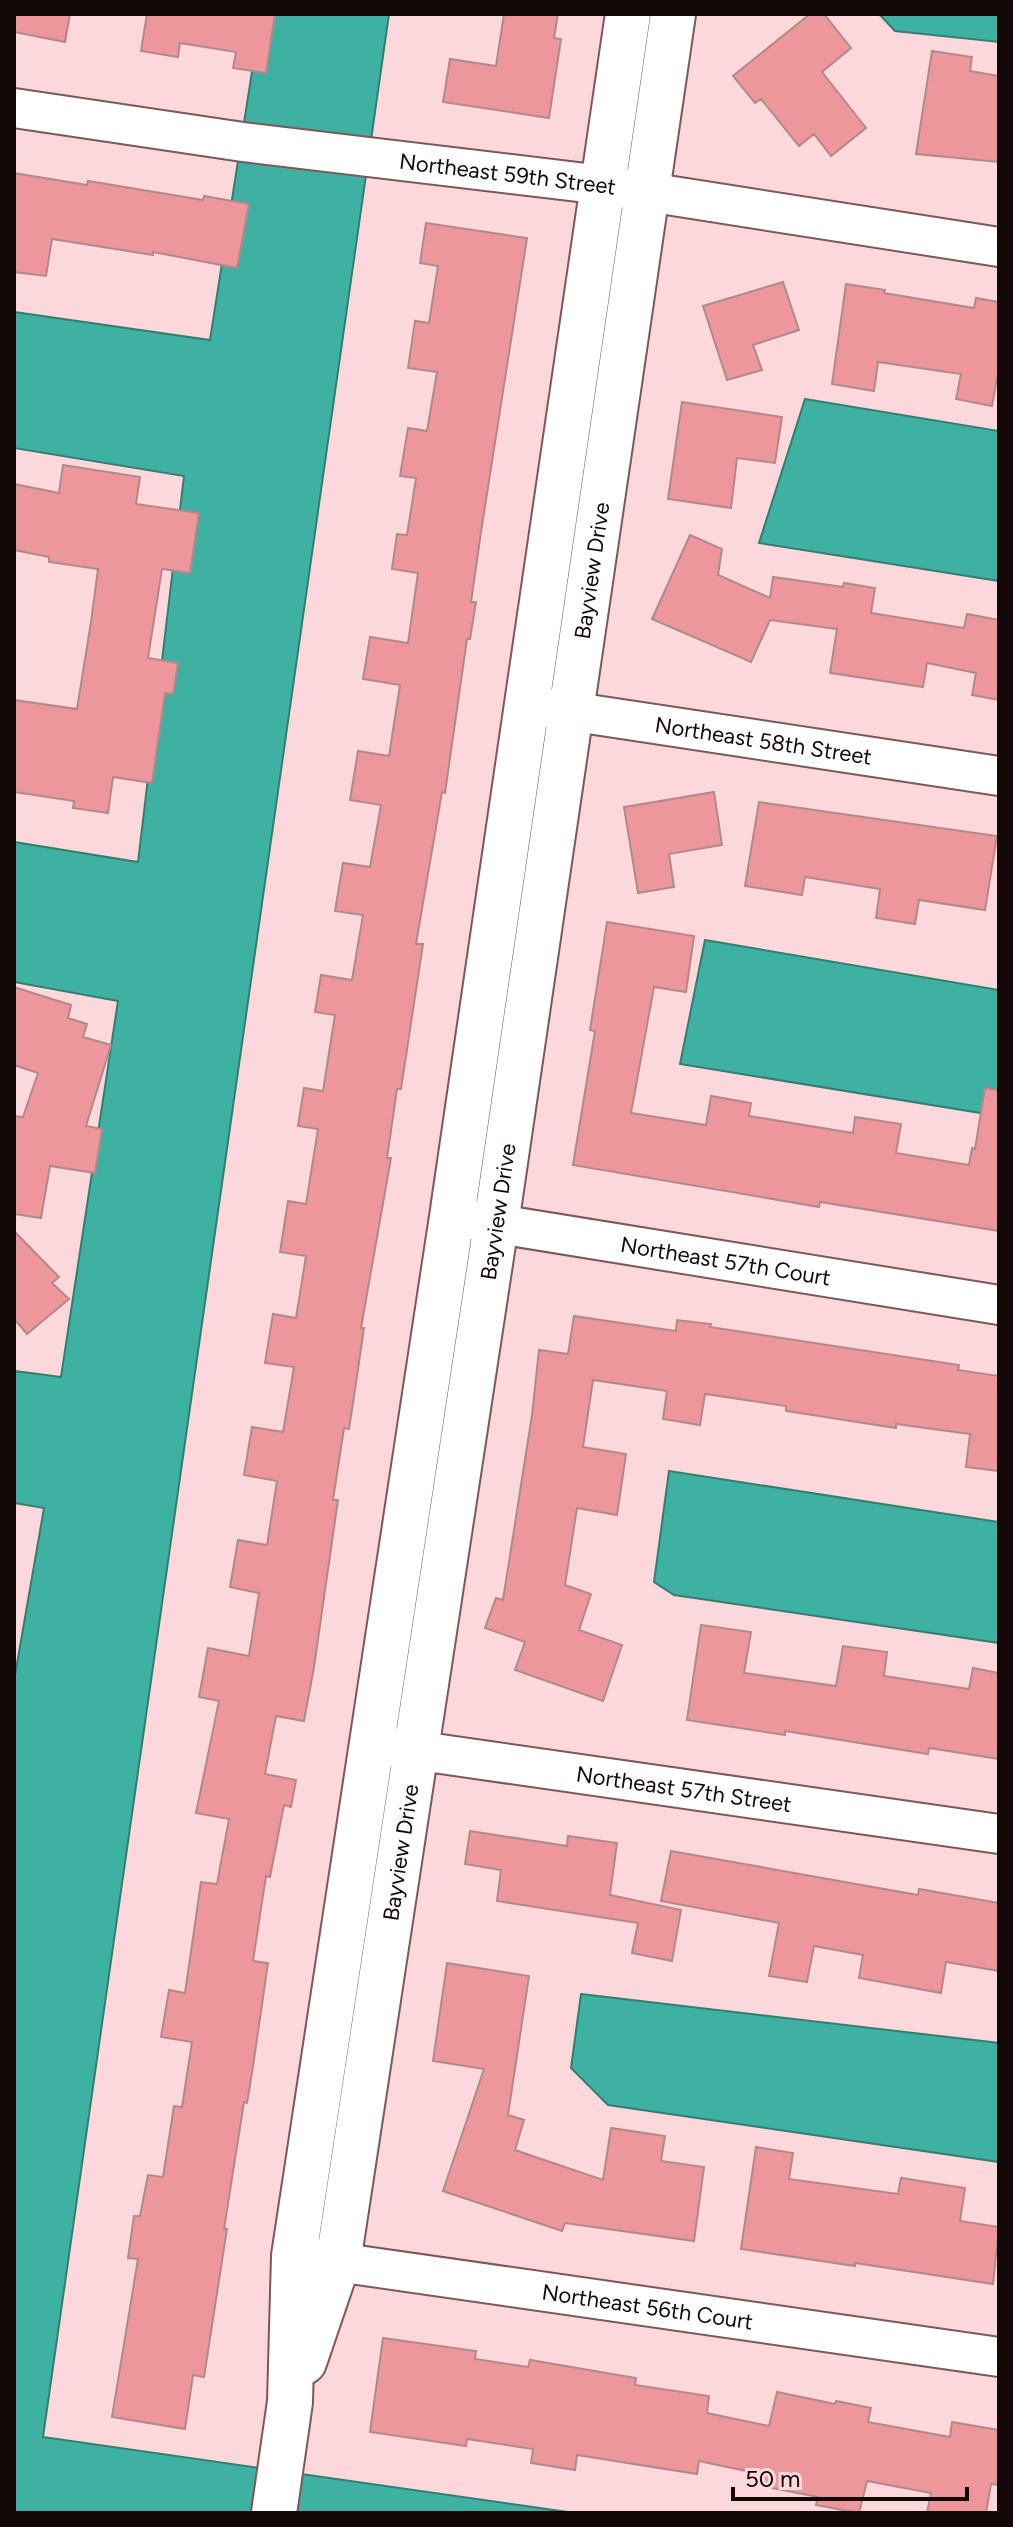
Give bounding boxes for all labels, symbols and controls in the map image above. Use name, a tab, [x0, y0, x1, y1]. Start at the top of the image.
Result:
street label: Northeast 59th Street	[398, 147, 618, 200]
street label: Bayview Drive	[568, 500, 615, 641]
street label: Northeast 58th Street	[653, 711, 874, 770]
street label: Bayview Drive	[474, 1142, 521, 1282]
street label: Northeast 57th Court	[619, 1231, 833, 1291]
street label: Northeast 57th Street	[574, 1760, 793, 1818]
street label: Bayview Drive	[377, 1782, 424, 1923]
street label: Northeast 56th Court	[540, 2278, 755, 2335]
scale bar	[733, 2451, 967, 2501]
text: 50 m	[745, 2464, 801, 2493]

